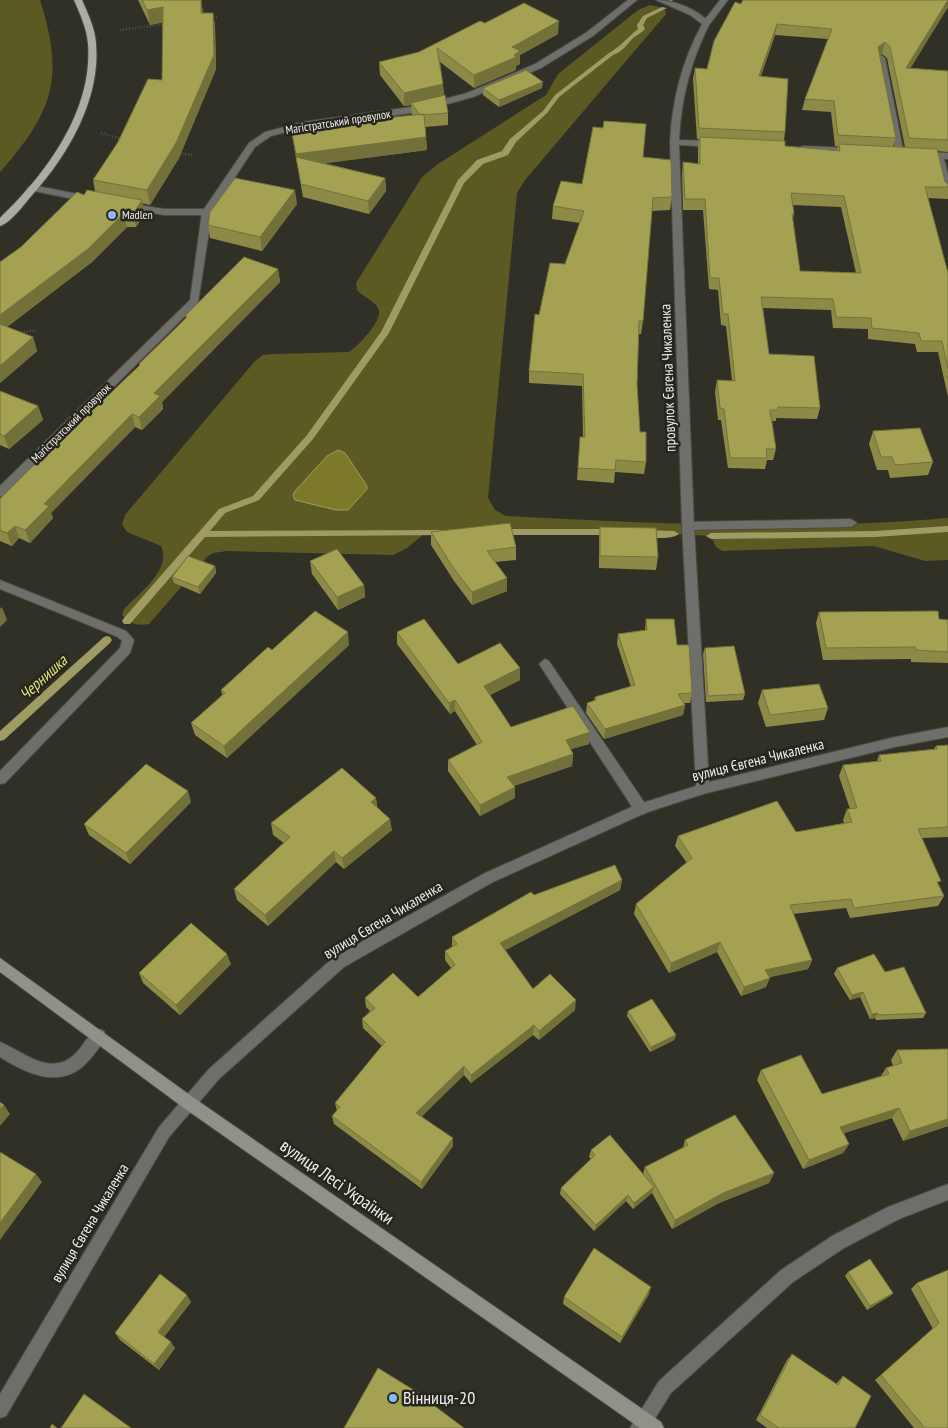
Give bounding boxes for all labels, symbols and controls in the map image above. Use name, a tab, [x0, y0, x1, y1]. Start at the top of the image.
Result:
street label: Магістратський провулок	[284, 106, 392, 137]
place label: Madlen	[122, 207, 153, 222]
marker: Madlen	[106, 209, 118, 221]
street label: провулок Євгена Чикаленка	[655, 304, 680, 452]
street label: Магістратський провулок	[28, 380, 114, 466]
water label: Чернишка	[15, 649, 72, 704]
street label: вулиця Євгена Чикаленка	[690, 734, 826, 785]
street label: вулиця Євгена Чикаленка	[320, 877, 446, 963]
street label: вулиця Лесі Українки	[276, 1134, 399, 1229]
street label: вулиця Євгена Чикаленка	[47, 1160, 133, 1286]
place label: Вінниця-20	[403, 1386, 475, 1409]
marker: Вінниця-20	[387, 1392, 399, 1404]

